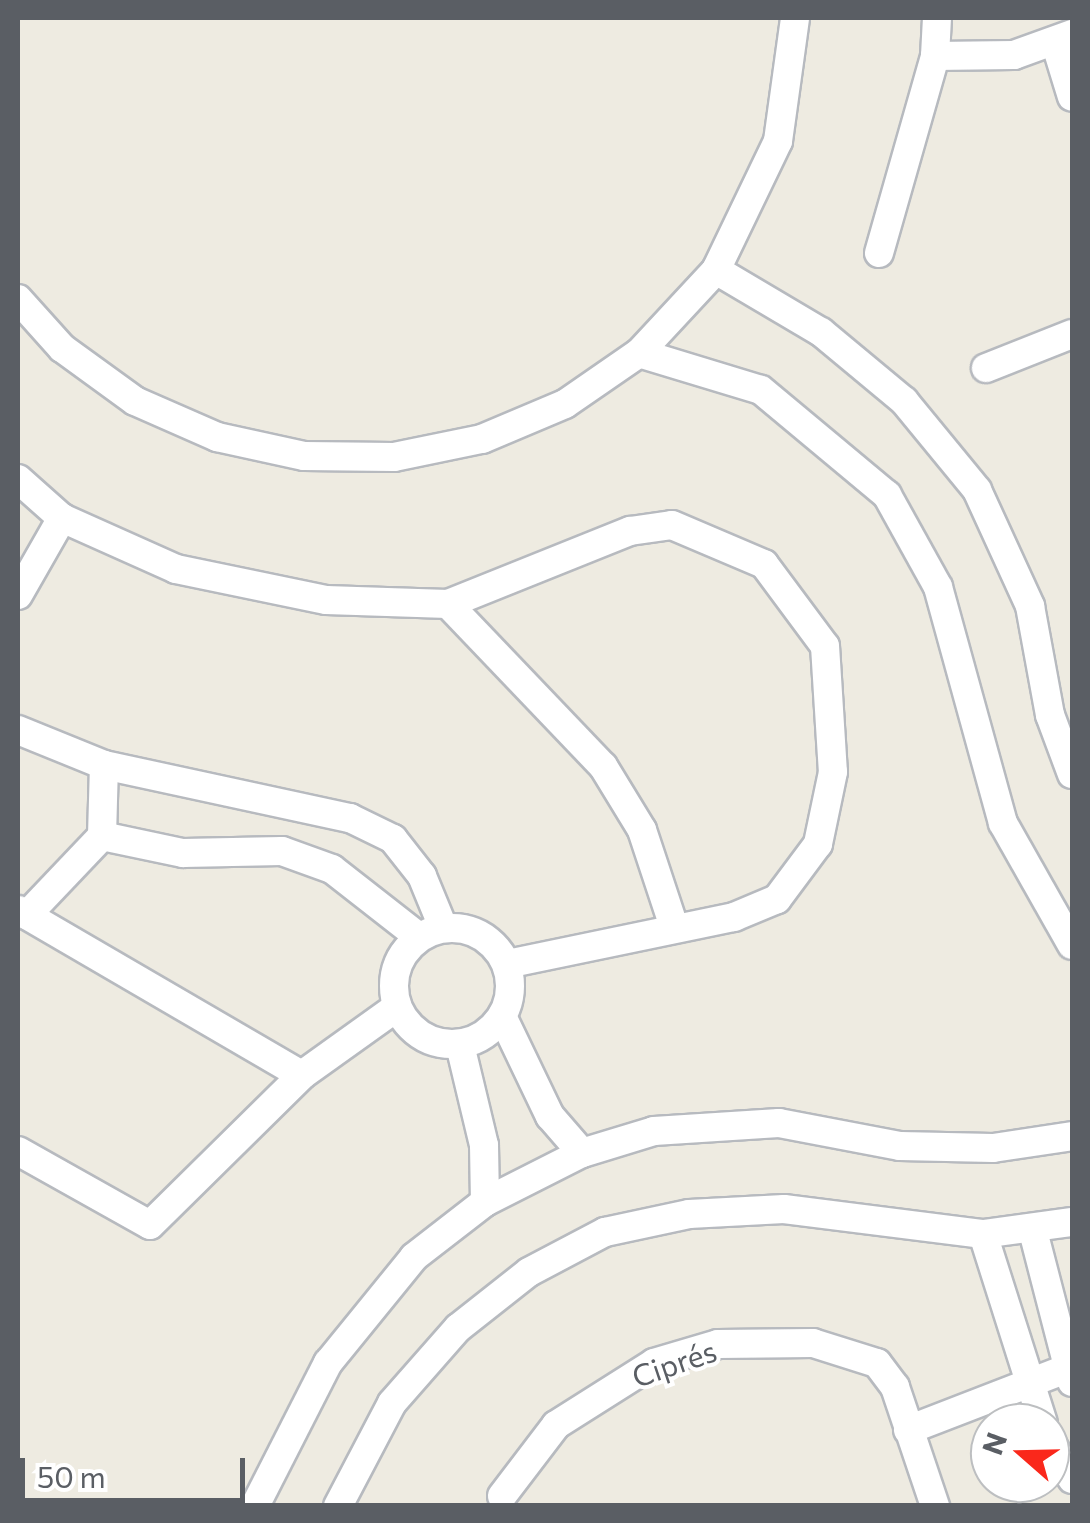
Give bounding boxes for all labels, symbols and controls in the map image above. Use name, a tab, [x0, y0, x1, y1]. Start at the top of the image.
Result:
street label: Ciprés	[627, 1332, 721, 1394]
north arrow	[970, 1403, 1070, 1503]
text: N	[974, 1428, 1013, 1459]
scale bar	[25, 1438, 250, 1500]
text: 50 m	[37, 1457, 106, 1494]

